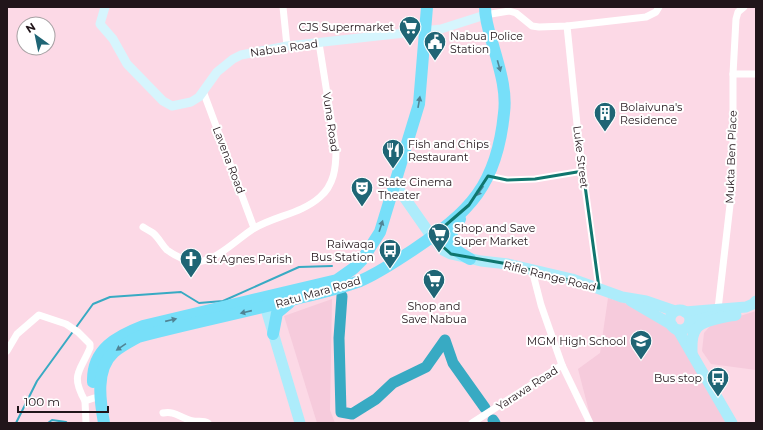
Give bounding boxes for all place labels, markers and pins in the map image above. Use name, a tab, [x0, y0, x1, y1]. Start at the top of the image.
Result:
supermarket icon: CJS Supermarket	[397, 14, 423, 47]
place label: CJS Supermarket	[299, 20, 395, 34]
public building icon: Nabua Police Station	[422, 29, 448, 62]
place label: Nabua Police Station	[450, 29, 523, 56]
building icon: Bolaivuna's Residence	[592, 100, 618, 133]
place label: Bolaivuna's Residence	[620, 100, 683, 127]
restaurant icon: Fish and Chips Restaurant	[380, 137, 406, 170]
place label: Fish and Chips Restaurant	[408, 137, 490, 164]
theatre icon: State Cinema Theater	[349, 175, 375, 208]
place label: State Cinema Theater	[378, 175, 452, 202]
supermarket icon: Shop and Save Super Market	[426, 221, 452, 254]
place label: Shop and Save Super Market	[454, 221, 536, 248]
place label: Raiwaqa Bus Station	[311, 237, 374, 264]
bus stop icon: Raiwaqa Bus Station	[377, 237, 403, 270]
church icon: St Agnes Parish	[178, 246, 204, 279]
place label: St Agnes Parish	[206, 252, 292, 266]
supermarket icon: Shop and Save Nabua	[421, 267, 447, 300]
place label: Shop and Save Nabua	[401, 299, 467, 326]
school or university icon: MGM High School	[628, 328, 654, 361]
place label: MGM High School	[527, 334, 626, 348]
bus stop icon: Bus stop	[705, 365, 731, 398]
place label: Bus stop	[654, 371, 702, 385]

